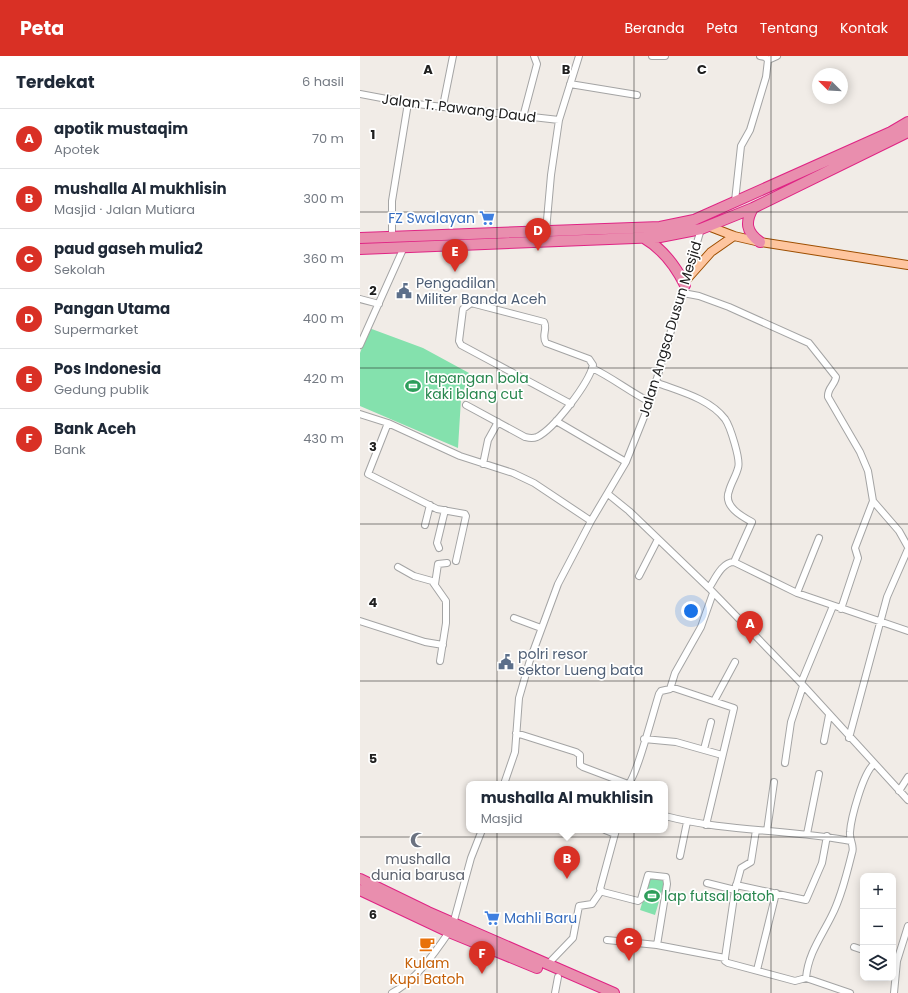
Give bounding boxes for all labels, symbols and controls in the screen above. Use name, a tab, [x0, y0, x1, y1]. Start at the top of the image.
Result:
text: Peta	[20, 15, 64, 42]
text: Beranda	[625, 18, 684, 38]
text: Peta	[706, 18, 738, 38]
text: Tentang	[760, 18, 818, 38]
text: Kontak	[840, 18, 888, 38]
text: A	[423, 60, 433, 79]
text: B	[562, 60, 571, 79]
text: C	[697, 60, 707, 79]
north arrow	[812, 68, 848, 104]
text: Terdekat	[16, 70, 95, 94]
text: 6 hasil	[302, 72, 344, 91]
street label: Jalan T. Pawang Daud	[381, 89, 537, 127]
text: apotik mustaqim	[54, 118, 188, 139]
text: 1	[371, 125, 375, 144]
text: A	[24, 129, 34, 148]
text: 70 m	[312, 129, 344, 148]
text: Apotek	[54, 140, 99, 159]
text: mushalla Al mukhlisin	[54, 178, 227, 199]
text: B	[25, 189, 33, 208]
text: 300 m	[303, 189, 344, 208]
text: Masjid · Jalan Mutiara	[54, 200, 195, 219]
place label: FZ Swalayan	[388, 208, 475, 228]
supermarket icon: FZ Swalayan	[478, 209, 496, 227]
pin: D	[525, 218, 551, 251]
text: paud gaseh mulia2	[54, 238, 203, 259]
pin: E	[442, 239, 468, 272]
street label: Jalan Angsa Dusun Mesjid	[634, 239, 706, 419]
text: C	[24, 249, 34, 268]
text: 360 m	[303, 249, 344, 268]
text: Sekolah	[54, 260, 105, 279]
place label: Pengadilan Militer Banda Aceh	[416, 273, 546, 309]
text: 2	[369, 281, 377, 300]
public building icon: Pengadilan Militer Banda Aceh	[395, 282, 413, 300]
text: Pangan Utama	[54, 298, 170, 319]
text: D	[24, 309, 34, 328]
text: 400 m	[303, 309, 344, 328]
text: Supermarket	[54, 320, 138, 339]
text: Pos Indonesia	[54, 358, 161, 379]
place label: lapangan bola kaki blang cut	[425, 368, 529, 404]
text: E	[25, 369, 33, 388]
text: 420 m	[303, 369, 344, 388]
sports icon: lapangan bola kaki blang cut	[404, 377, 422, 395]
text: Gedung publik	[54, 380, 149, 399]
text: Bank Aceh	[54, 418, 136, 439]
text: F	[25, 429, 33, 448]
text: 430 m	[303, 429, 344, 448]
text: 3	[369, 437, 377, 456]
text: Bank	[54, 440, 86, 459]
text: 4	[369, 593, 378, 612]
your location	[681, 601, 701, 621]
pin: A	[737, 611, 763, 644]
place label: polri resor sektor Lueng bata	[518, 644, 644, 680]
public building icon: polri resor sektor Lueng bata	[497, 653, 515, 671]
text: 5	[369, 749, 377, 768]
popup	[466, 781, 668, 833]
text: mushalla Al mukhlisin	[481, 787, 653, 808]
text: Masjid	[481, 809, 523, 828]
mosque icon: mushalla dunia barusa	[409, 831, 427, 849]
pin: B	[554, 846, 580, 879]
place label: mushalla dunia barusa	[371, 849, 465, 885]
map controls	[860, 873, 896, 981]
button: +	[860, 873, 896, 909]
place label: lap futsal batoh	[664, 886, 775, 906]
sports icon: lap futsal batoh	[643, 887, 661, 905]
text: 6	[369, 905, 377, 924]
place label: Mahli Baru	[504, 908, 577, 928]
supermarket icon: Mahli Baru	[483, 909, 501, 927]
button: −	[860, 909, 896, 945]
pin: C	[616, 928, 642, 961]
cafe icon: Kulam Kupi Batoh	[418, 935, 436, 953]
pin: F	[469, 941, 495, 974]
button: layers	[860, 945, 896, 981]
place label: Kulam Kupi Batoh	[389, 953, 465, 989]

